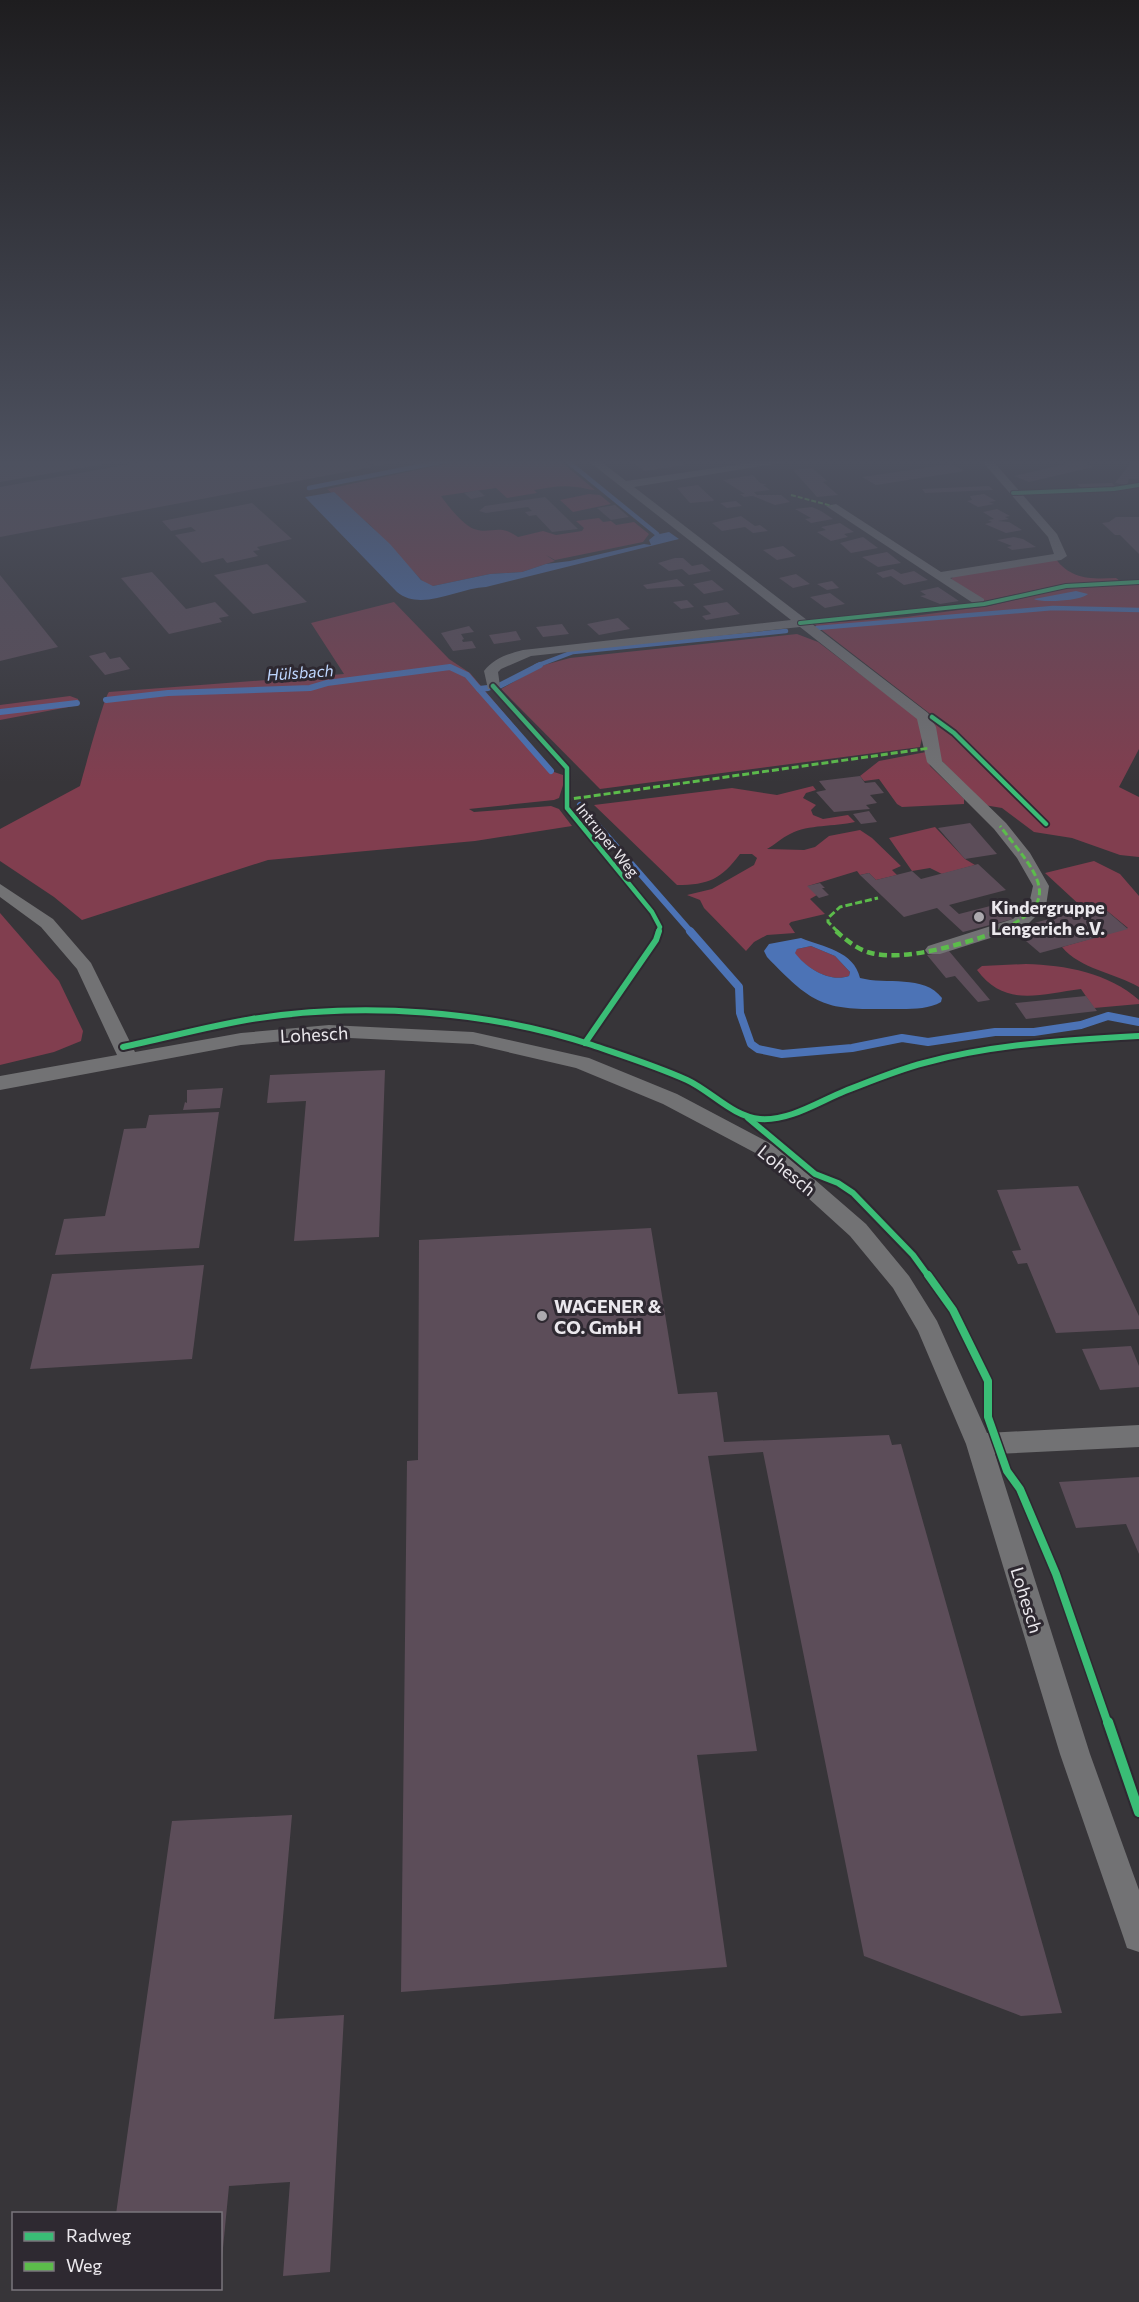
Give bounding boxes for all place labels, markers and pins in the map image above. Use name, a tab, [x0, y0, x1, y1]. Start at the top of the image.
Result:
place label: Kindergruppe Lengerich e.V.	[991, 896, 1105, 939]
marker: Kindergruppe Lengerich e.V.	[972, 910, 986, 924]
place label: WAGENER & CO. GmbH	[554, 1295, 662, 1338]
marker: WAGENER & CO. GmbH	[535, 1309, 549, 1323]

